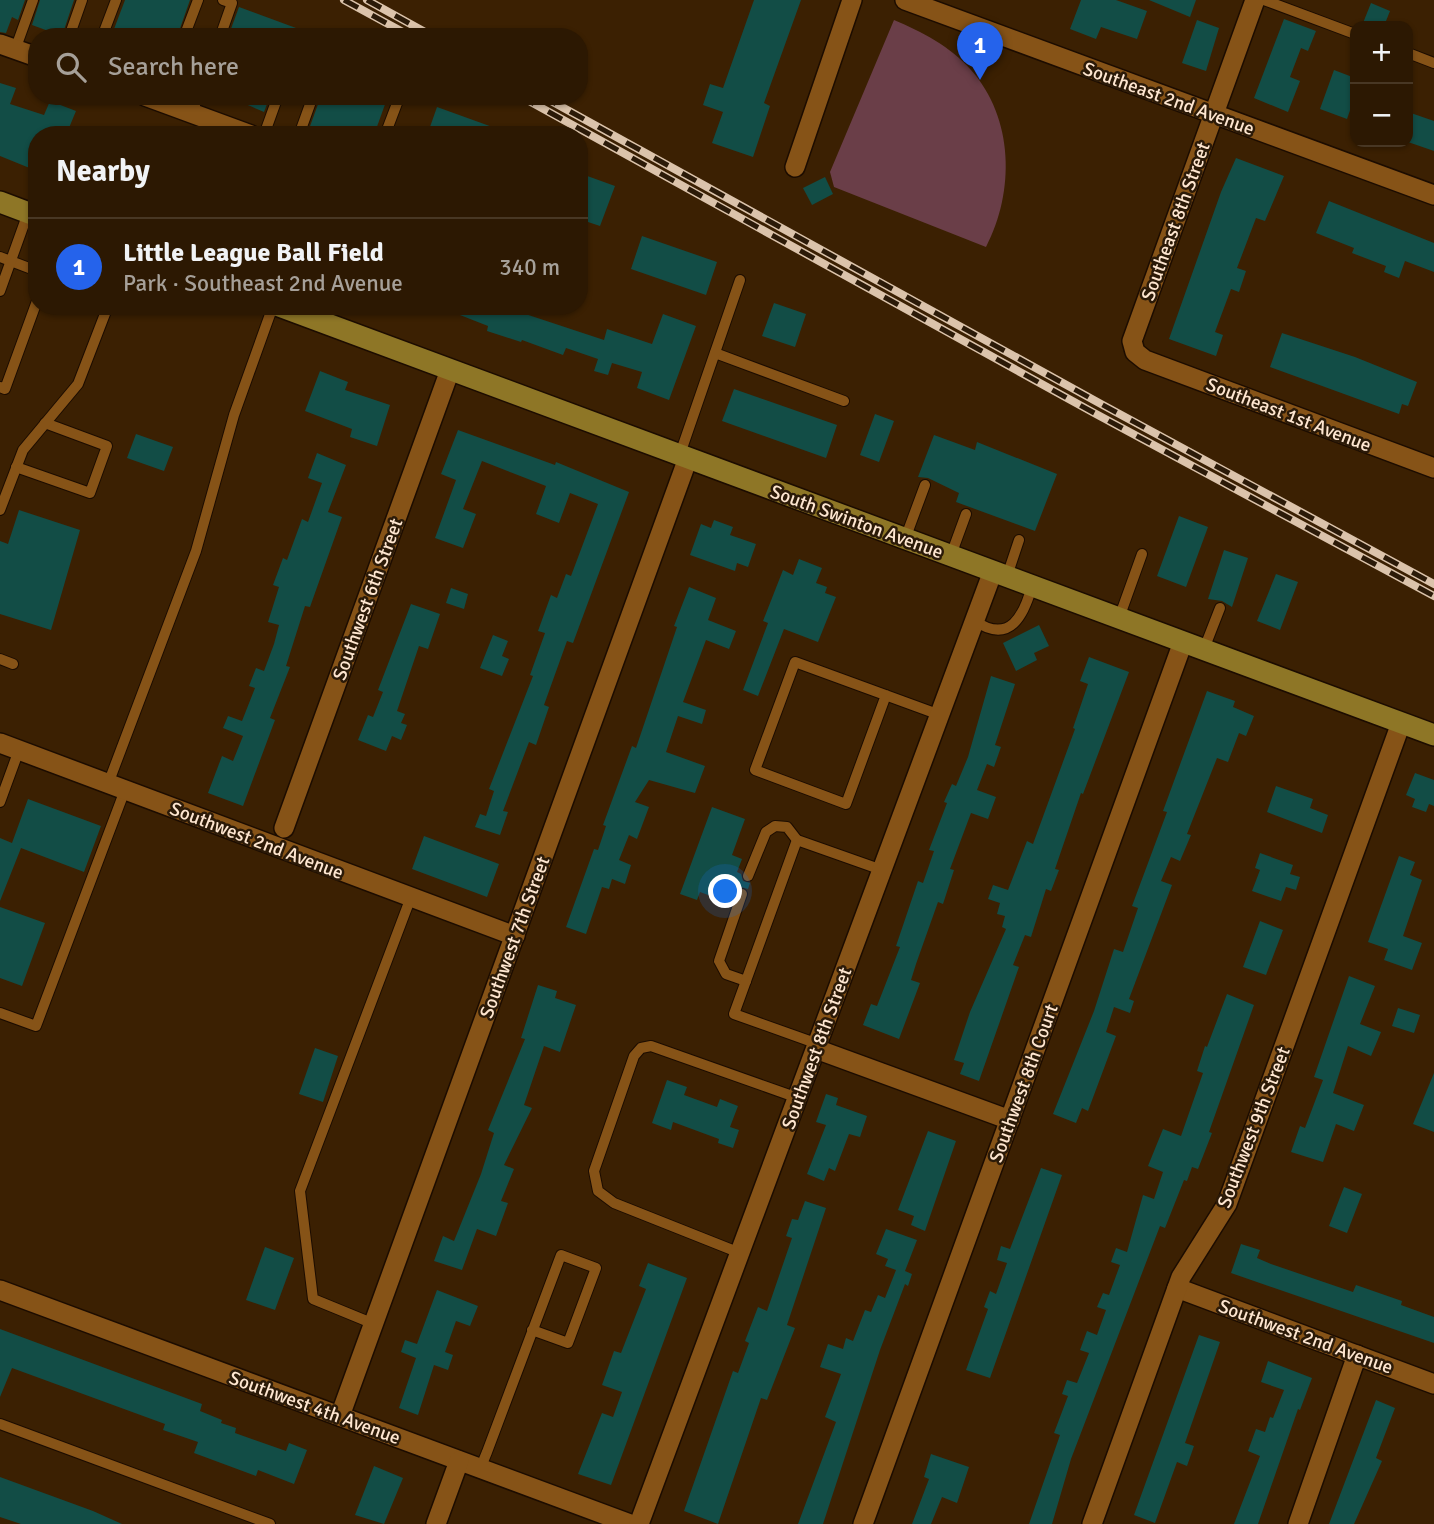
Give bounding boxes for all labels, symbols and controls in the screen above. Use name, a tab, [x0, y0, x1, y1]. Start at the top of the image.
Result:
map controls	[1350, 21, 1413, 147]
button: +	[1350, 21, 1413, 84]
pin: 1	[957, 22, 1003, 80]
search box	[28, 28, 588, 105]
icon: search	[52, 48, 90, 86]
text: Search here	[108, 51, 239, 83]
street label: Southeast 2nd Avenue	[1080, 57, 1258, 141]
button: −	[1350, 84, 1413, 147]
street label: Southeast 8th Street	[1136, 138, 1216, 304]
text: Nearby	[56, 153, 150, 190]
text: Little League Ball Field	[123, 237, 384, 269]
text: 1	[73, 253, 85, 282]
text: 340 m	[499, 253, 560, 282]
text: Park · Southeast 2nd Avenue	[123, 269, 403, 298]
street label: Southeast 1st Avenue	[1203, 372, 1375, 457]
street label: South Swinton Avenue	[767, 480, 946, 564]
street label: Southwest 6th Street	[327, 515, 409, 684]
street label: Southwest 2nd Avenue	[166, 797, 347, 885]
street label: Southwest 7th Street	[474, 853, 556, 1022]
your location	[708, 874, 742, 908]
street label: Southwest 8th Street	[776, 964, 858, 1133]
street label: Southwest 8th Court	[984, 1001, 1064, 1166]
street label: Southwest 9th Street	[1212, 1043, 1296, 1211]
street label: Southwest 2nd Avenue	[1215, 1294, 1396, 1380]
street label: Southwest 4th Avenue	[226, 1366, 404, 1450]

